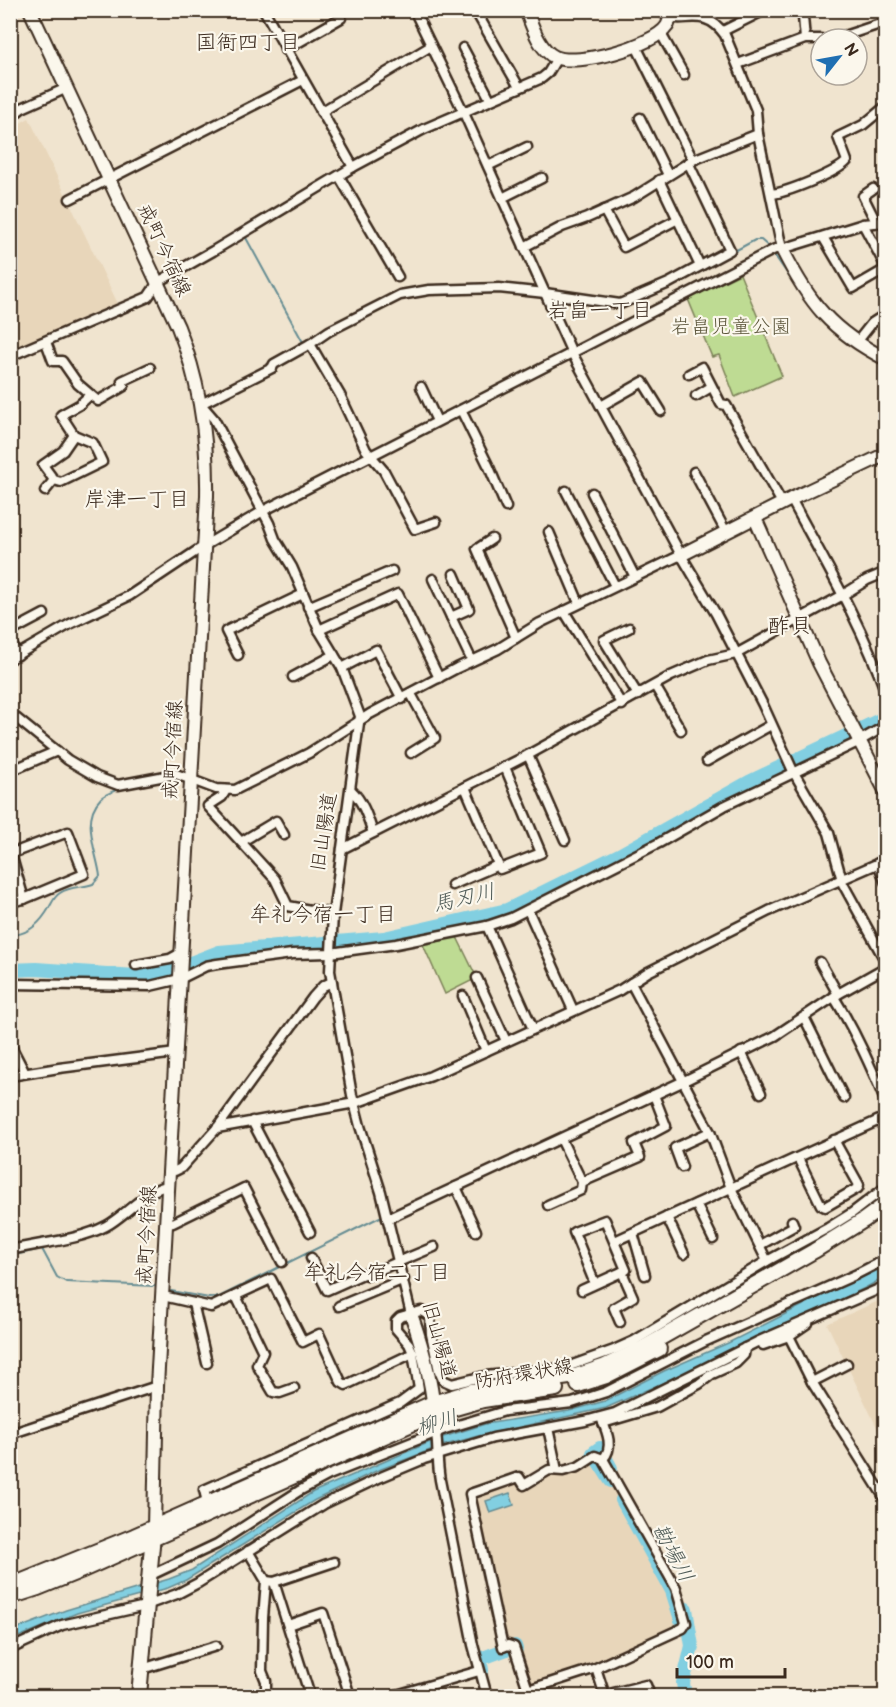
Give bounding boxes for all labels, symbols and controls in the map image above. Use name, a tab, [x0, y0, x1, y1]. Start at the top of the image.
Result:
north arrow	[809, 27, 869, 87]
district label: 国衙四丁目	[196, 30, 301, 55]
text: N	[839, 40, 862, 60]
street label: 戒町今宿線	[132, 200, 196, 300]
district label: 岩畠一丁目	[548, 298, 653, 323]
park label: 岩畠児童公園	[671, 315, 791, 339]
district label: 岸津一丁目	[85, 487, 190, 512]
district label: 酢貝	[768, 613, 812, 640]
street label: 戒町今宿線	[158, 699, 188, 801]
street label: 旧山陽道	[306, 791, 342, 873]
water label: 馬刃川	[430, 879, 498, 917]
district label: 牟礼今宿一丁目	[250, 902, 397, 927]
street label: 戒町今宿線	[132, 1184, 162, 1286]
district label: 牟礼今宿二丁目	[304, 1260, 451, 1285]
street label: 旧山陽道	[417, 1298, 461, 1382]
street label: 防府環状線	[473, 1353, 575, 1395]
water label: 柳川	[413, 1405, 461, 1441]
water label: 勘場川	[647, 1519, 699, 1587]
scale bar	[677, 1641, 785, 1679]
text: 100 m	[686, 1652, 734, 1673]

